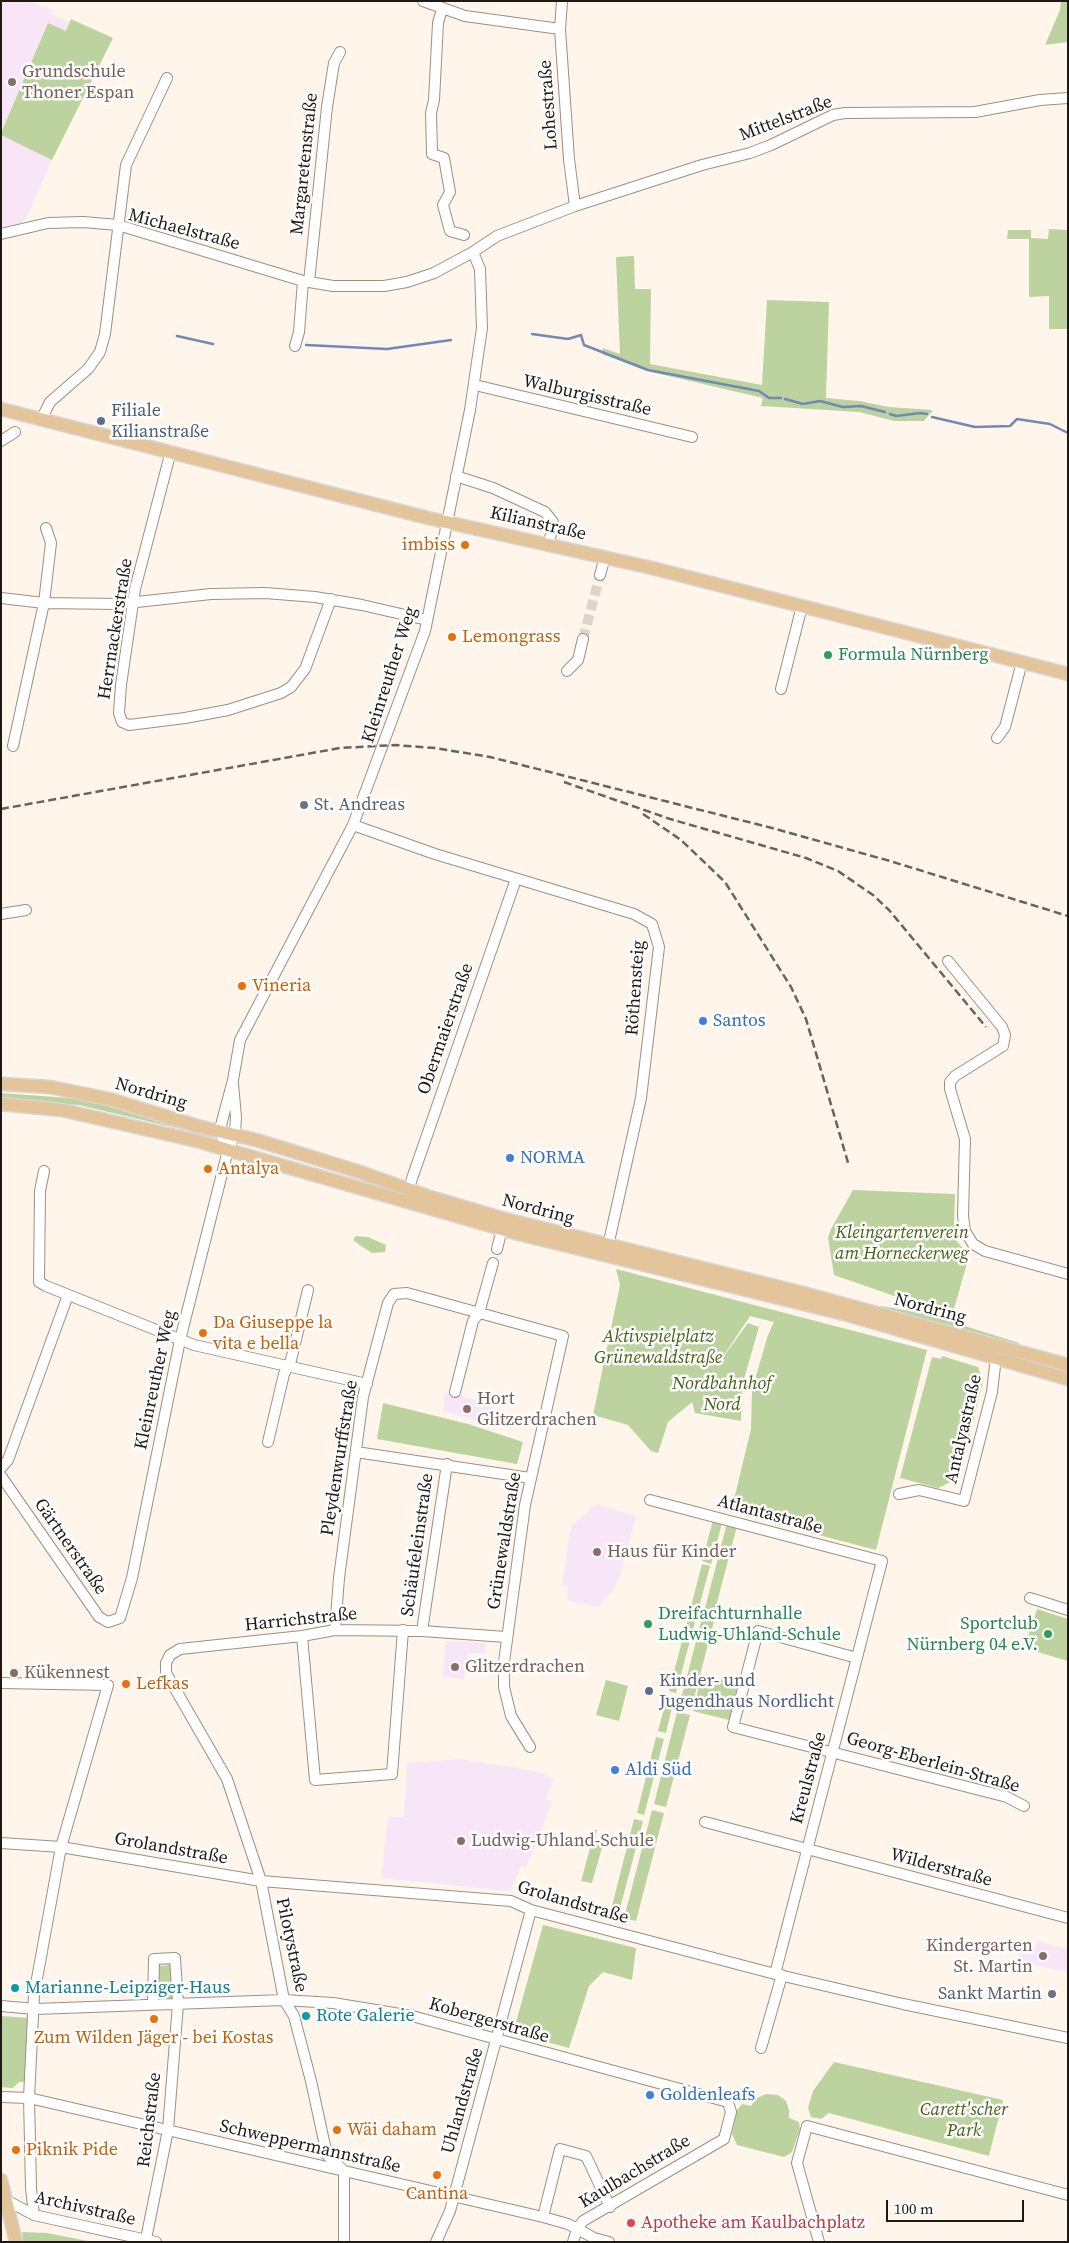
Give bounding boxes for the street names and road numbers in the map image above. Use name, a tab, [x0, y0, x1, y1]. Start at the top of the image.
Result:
street label: Lohestraße	[535, 59, 563, 151]
street label: Mittelstraße	[736, 91, 836, 147]
street label: Margaretenstraße	[287, 92, 323, 236]
street label: Michaelstraße	[126, 205, 242, 255]
street label: Walburgisstraße	[521, 371, 653, 421]
street label: Kilianstraße	[488, 502, 588, 546]
street label: Herrnackerstraße	[94, 557, 138, 701]
street label: Kleinreuther Weg	[358, 604, 422, 746]
street label: Röthensteig	[622, 940, 650, 1036]
street label: Obermaierstraße	[413, 961, 479, 1097]
street label: Nordring	[113, 1073, 189, 1115]
street label: Nordring	[500, 1190, 576, 1230]
street label: Nordring	[892, 1289, 968, 1329]
street label: Kleinreuther Weg	[131, 1308, 181, 1452]
street label: Antalyastraße	[941, 1372, 987, 1486]
street label: Pleydenwurffstraße	[317, 1379, 363, 1537]
street label: Grünewaldstraße	[483, 1471, 527, 1611]
street label: Schäufeleinstraße	[397, 1472, 439, 1618]
street label: Atlantastraße	[715, 1491, 825, 1539]
street label: Gärtnerstraße	[29, 1495, 111, 1599]
street label: Harrichstraße	[244, 1603, 358, 1637]
street label: Georg-Eberlein-Straße	[844, 1728, 1022, 1798]
street label: Kreulstraße	[786, 1730, 832, 1826]
street label: Grolandstraße	[113, 1828, 229, 1870]
street label: Wilderstraße	[888, 1844, 994, 1892]
street label: Grolandstraße	[515, 1877, 631, 1929]
street label: Pilotystraße	[270, 1896, 312, 1994]
street label: Kobergerstraße	[426, 1994, 552, 2048]
street label: Uhlandstraße	[438, 2045, 488, 2157]
street label: Reichstraße	[133, 2071, 167, 2169]
street label: Schweppermannstraße	[217, 2116, 403, 2178]
street label: Kaulbachstraße	[575, 2130, 695, 2214]
street label: Archivstraße	[32, 2187, 138, 2231]

